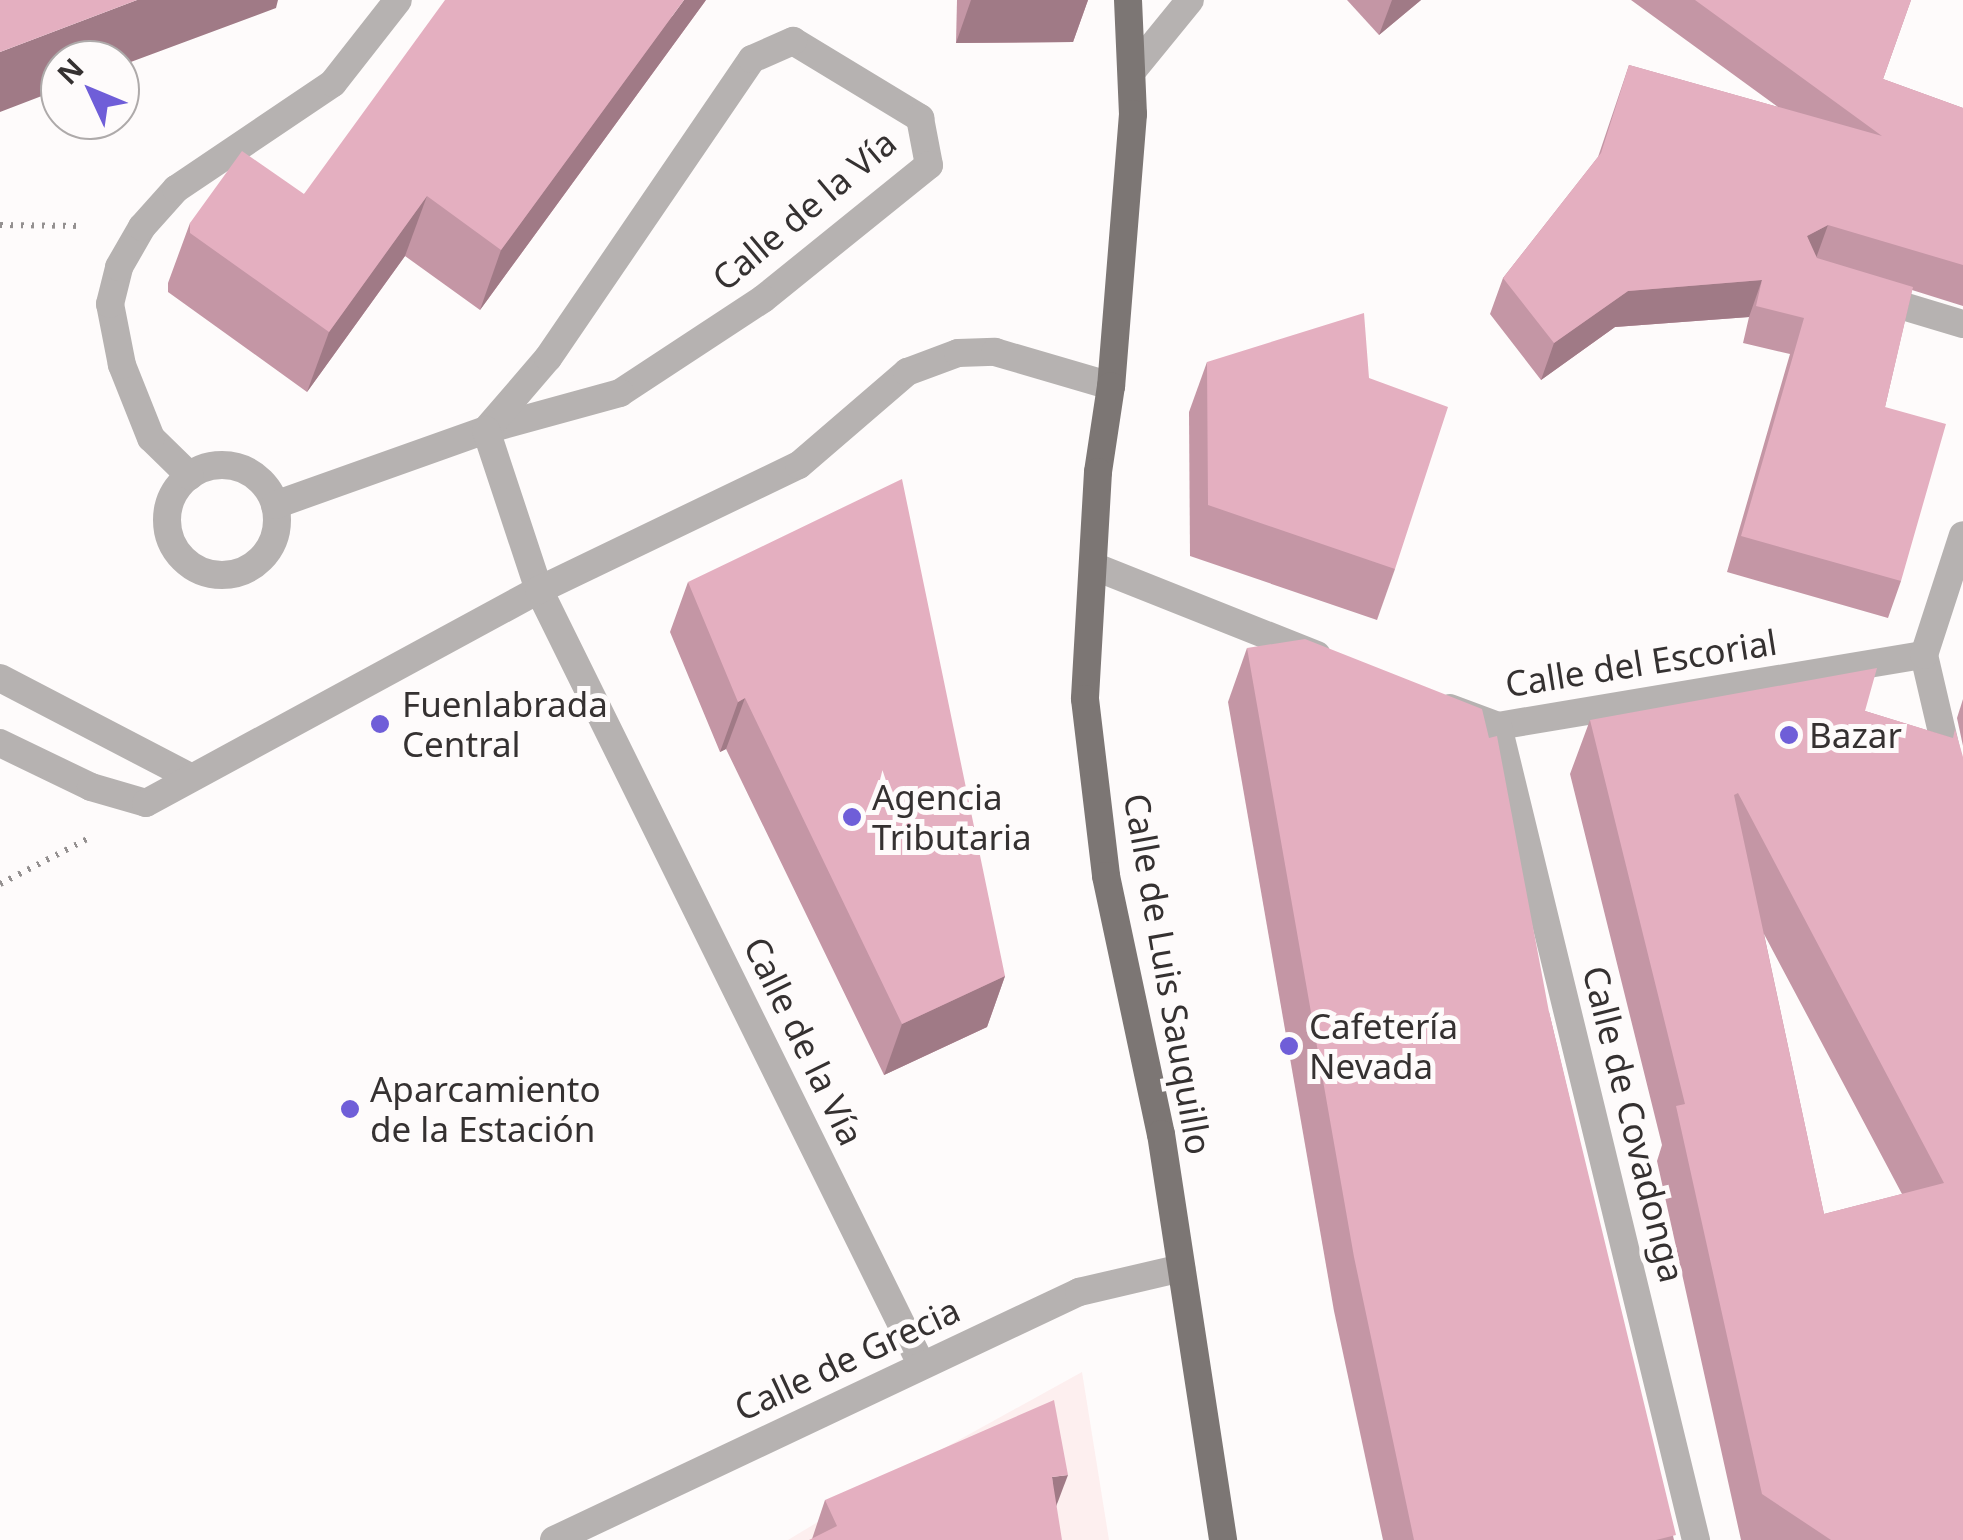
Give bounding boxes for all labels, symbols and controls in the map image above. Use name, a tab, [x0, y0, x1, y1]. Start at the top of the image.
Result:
north arrow	[40, 40, 140, 140]
text: N	[48, 49, 91, 92]
street label: Calle de la Vía	[704, 121, 904, 299]
street label: Calle del Escorial	[1502, 621, 1780, 705]
place label: Fuenlabrada Central	[402, 683, 608, 765]
marker: Fuenlabrada Central	[367, 711, 393, 737]
place label: Bazar	[1809, 714, 1902, 756]
marker: Bazar	[1778, 724, 1800, 746]
place label: Agencia Tributaria	[872, 776, 1032, 858]
street label: Calle de Luis Sauquillo	[1116, 790, 1220, 1158]
marker: Agencia Tributaria	[841, 806, 863, 828]
street label: Calle de la Vía	[735, 930, 873, 1152]
street label: Calle de Covadonga	[1574, 961, 1694, 1287]
place label: Cafetería Nevada	[1309, 1005, 1458, 1087]
marker: Cafetería Nevada	[1278, 1035, 1300, 1057]
place label: Aparcamiento de la Estación	[370, 1068, 601, 1150]
marker: Aparcamiento de la Estación	[339, 1098, 361, 1120]
street label: Calle de Grecia	[728, 1289, 966, 1429]

